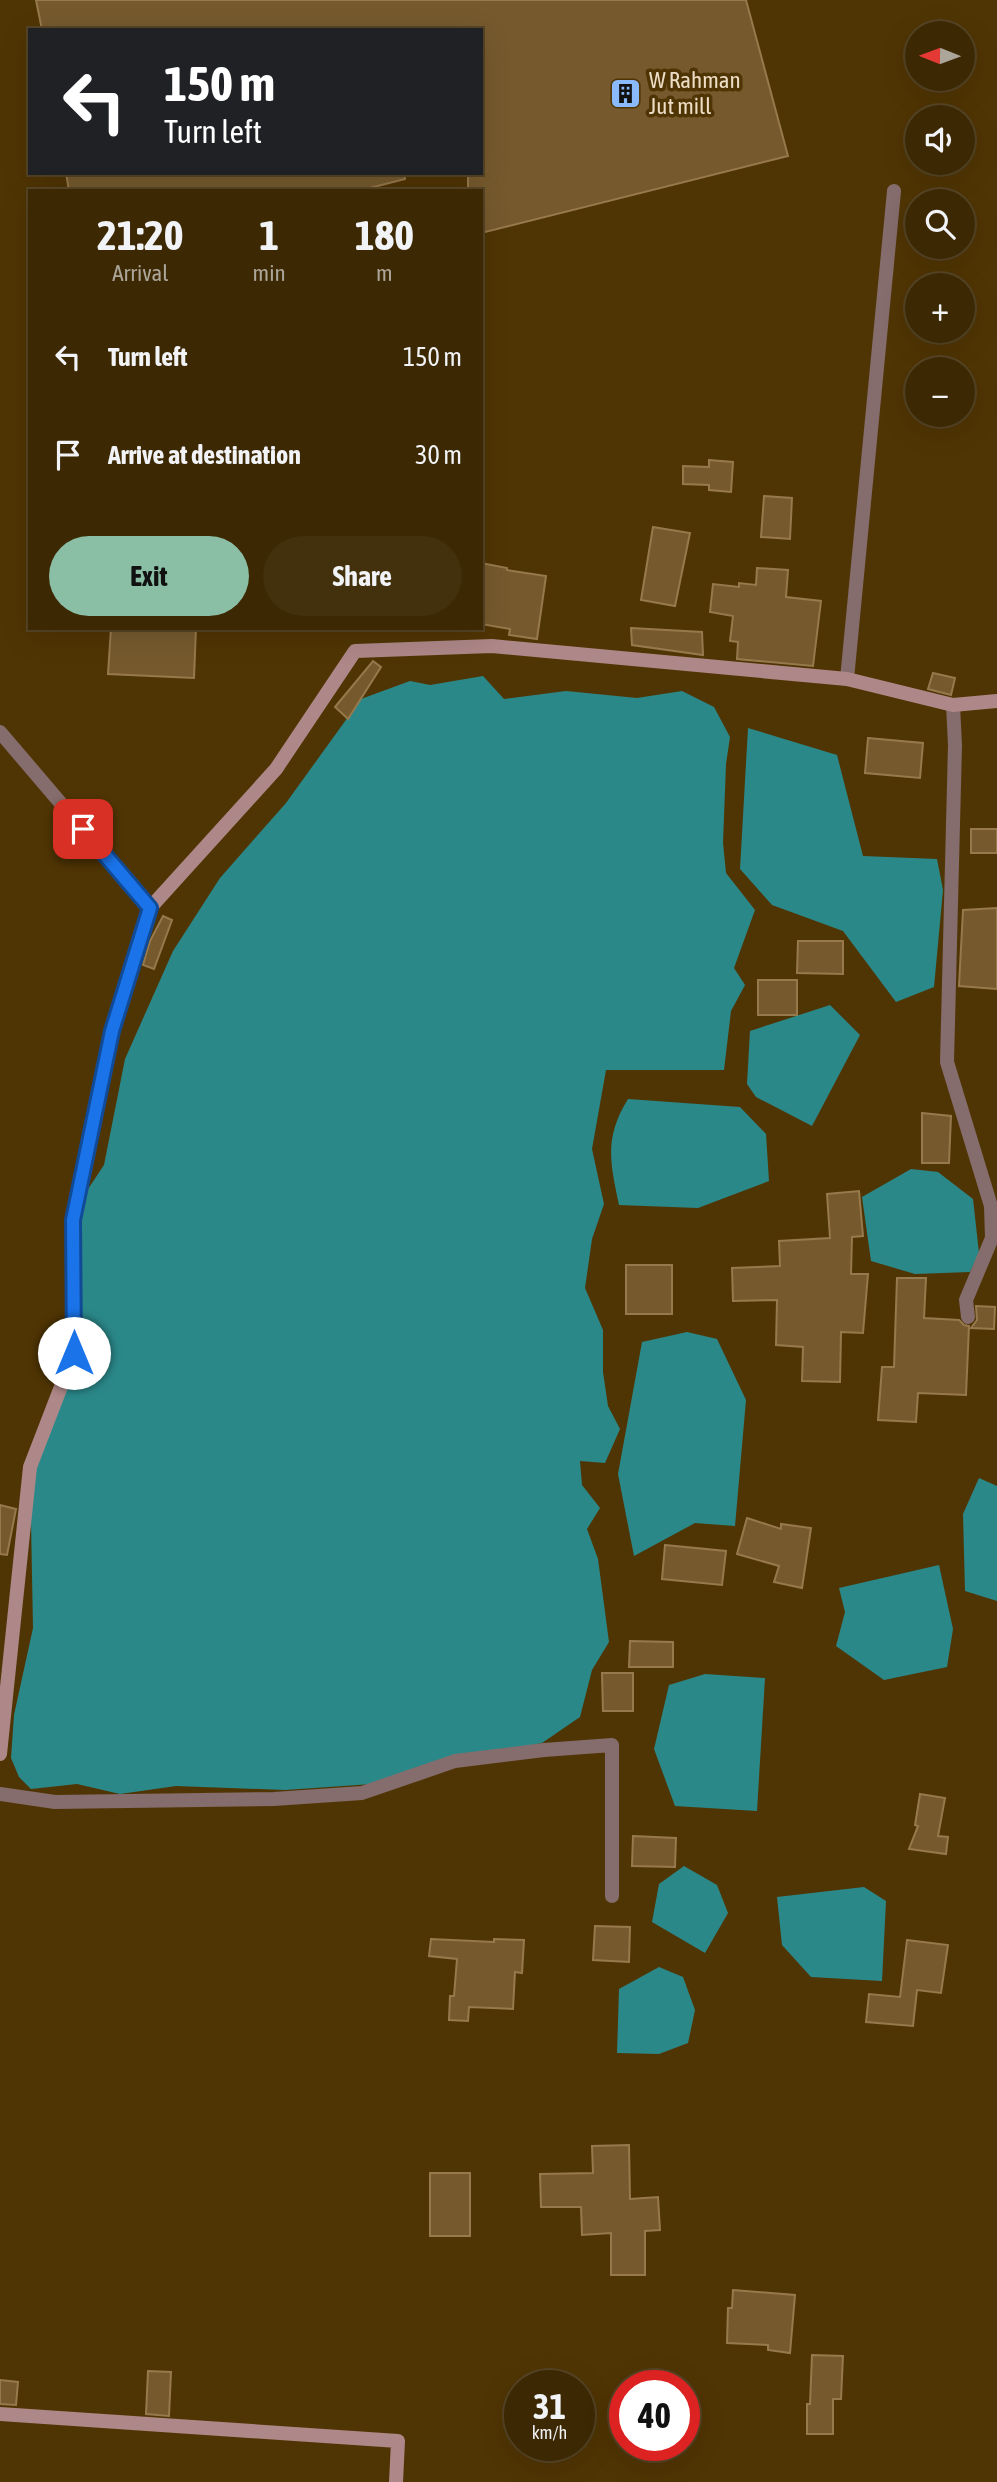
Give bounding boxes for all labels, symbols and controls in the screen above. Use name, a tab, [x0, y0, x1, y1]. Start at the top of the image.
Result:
north arrow	[905, 21, 975, 91]
map controls	[905, 21, 975, 427]
text: 150 m	[164, 55, 275, 111]
icon: left	[49, 56, 140, 147]
place label: W Rahman Jut mill	[649, 67, 741, 119]
building icon: W Rahman Jut mill	[609, 76, 643, 110]
button: sound	[905, 105, 975, 175]
text: Turn left	[164, 113, 262, 150]
button: search	[905, 189, 975, 259]
text: 21:20	[97, 211, 184, 259]
text: 1	[259, 211, 279, 259]
text: 180	[355, 211, 414, 259]
text: Arrival	[112, 260, 168, 286]
text: min	[253, 260, 286, 286]
text: m	[376, 260, 393, 286]
button: +	[905, 273, 975, 343]
icon: left	[49, 338, 87, 376]
text: Turn left	[108, 342, 188, 372]
text: 150 m	[403, 342, 462, 372]
button: −	[905, 357, 975, 427]
icon: arrive	[49, 436, 87, 474]
text: Arrive at destination	[108, 440, 301, 470]
text: 30 m	[415, 440, 462, 470]
button: Exit	[49, 536, 249, 616]
button: Share	[263, 536, 462, 616]
pin	[53, 799, 113, 859]
icon: arrive	[64, 810, 102, 848]
position arrow	[37, 1316, 111, 1390]
speed limit sign: 40	[609, 2370, 700, 2461]
text: 31	[533, 2386, 566, 2426]
text: km/h	[532, 2422, 567, 2443]

